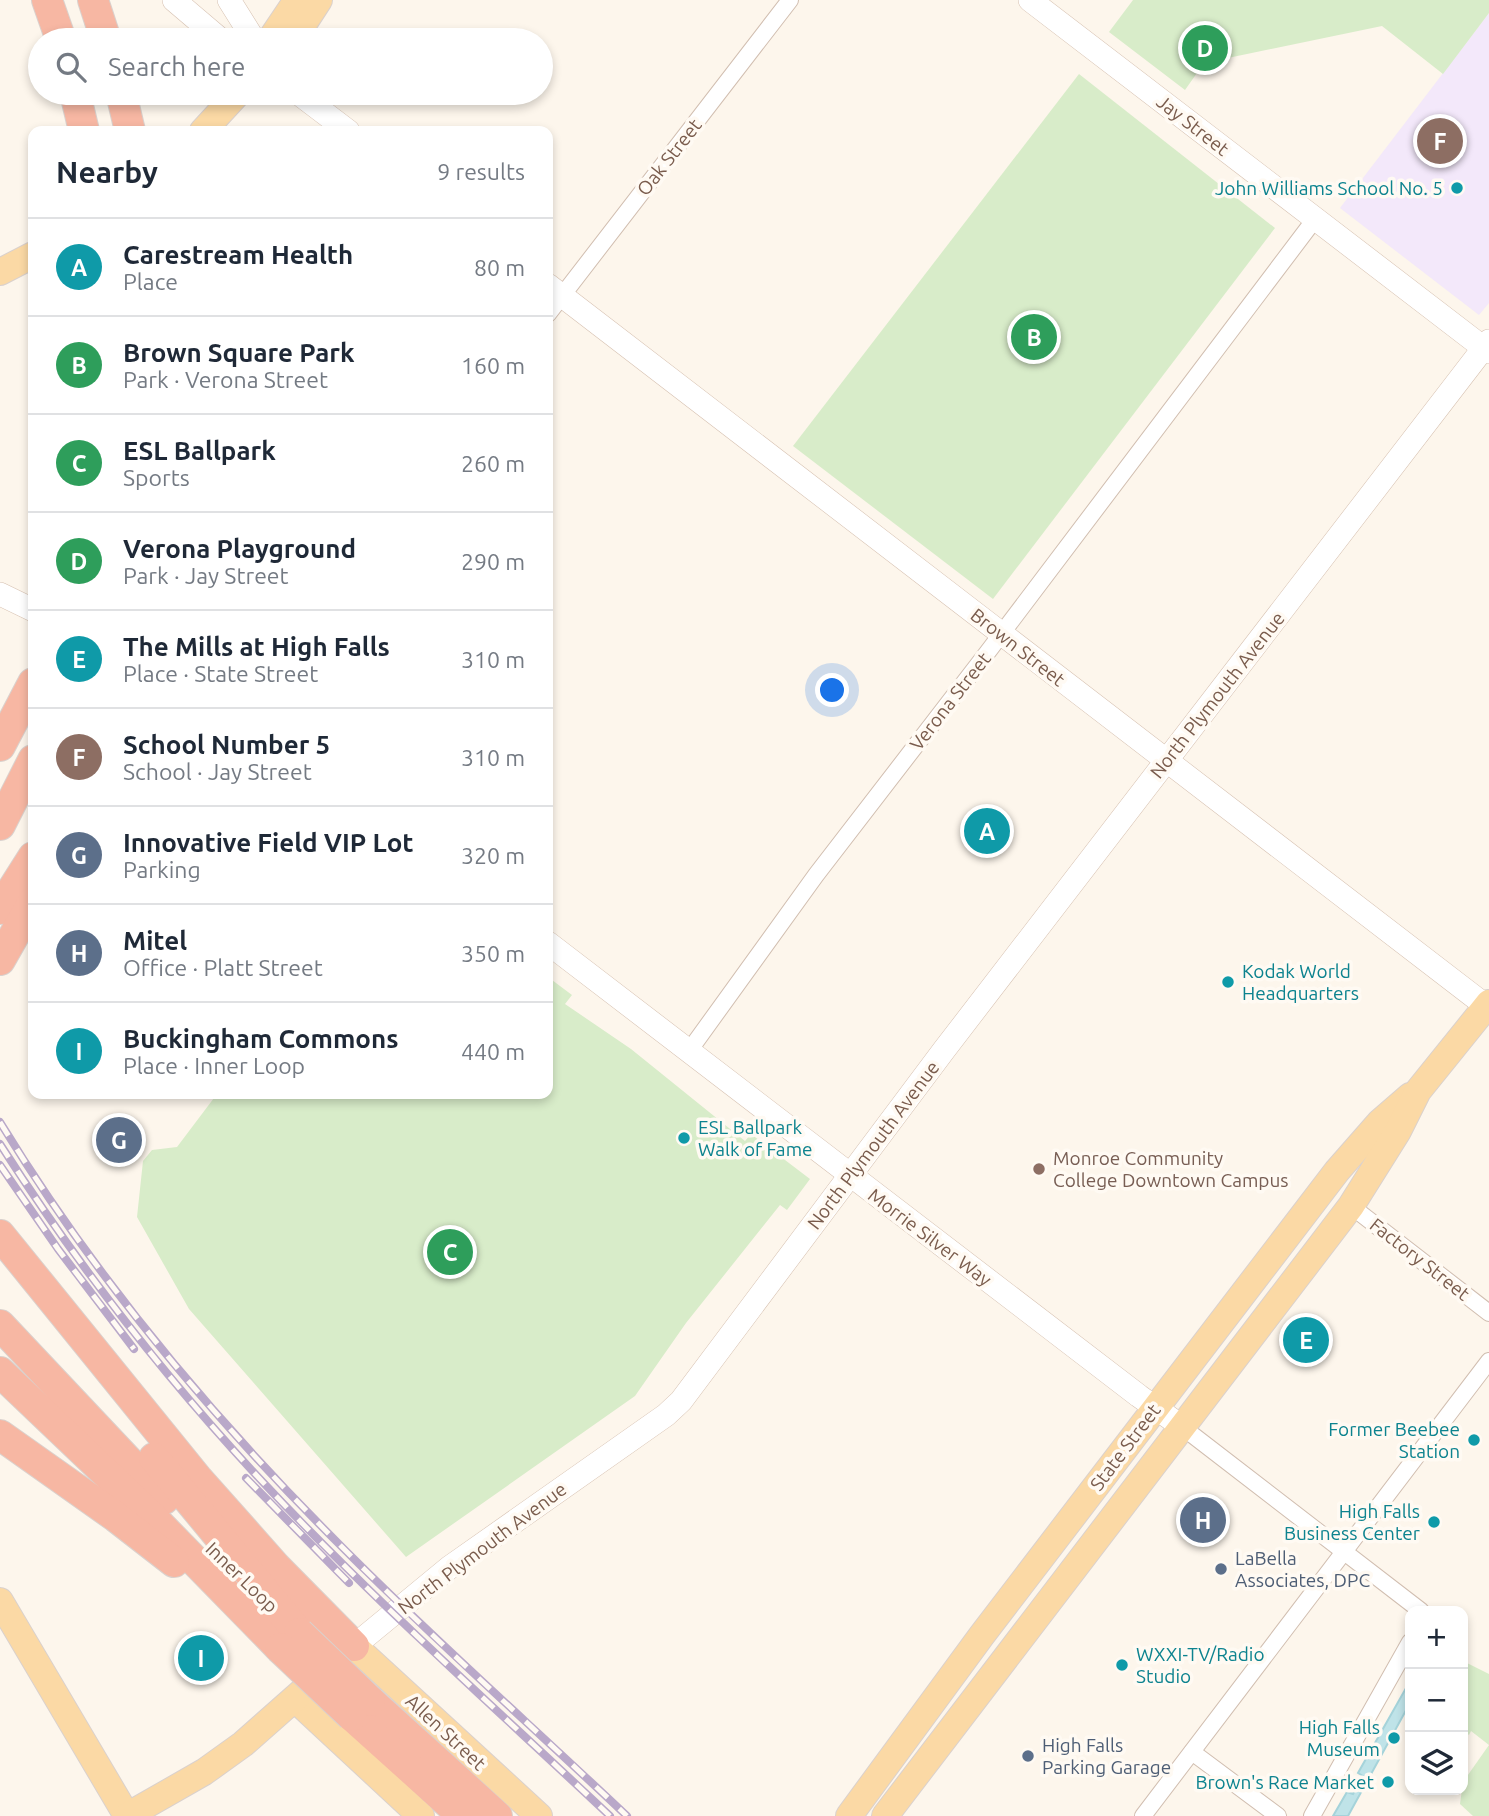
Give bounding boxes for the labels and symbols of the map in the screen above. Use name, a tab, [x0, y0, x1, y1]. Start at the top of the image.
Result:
pin: D	[1182, 22, 1228, 74]
street label: Jay Street	[1152, 90, 1234, 160]
street label: Oak Street	[632, 114, 706, 200]
pin: F	[1417, 115, 1463, 167]
place label: John Williams School No. 5	[1215, 177, 1443, 199]
marker: John Williams School No. 5	[1449, 180, 1465, 196]
pin: B	[1011, 311, 1057, 363]
street label: Brown Street	[967, 603, 1070, 691]
street label: North Plymouth Avenue	[1145, 607, 1289, 783]
street label: Verona Street	[905, 647, 995, 754]
your location	[815, 673, 849, 707]
pin: A	[964, 805, 1010, 857]
place label: Kodak World Headquarters	[1242, 960, 1359, 1004]
marker: Kodak World Headquarters	[1220, 974, 1236, 990]
street label: North Plymouth Avenue	[803, 1056, 943, 1234]
pin: G	[96, 1114, 142, 1166]
place label: ESL Ballpark Walk of Fame	[698, 1116, 813, 1160]
marker: ESL Ballpark Walk of Fame	[676, 1130, 692, 1146]
place label: Monroe Community College Downtown Campus	[1053, 1147, 1289, 1191]
marker: Monroe Community College Downtown Campus	[1031, 1161, 1047, 1177]
street label: Morrie Silver Way	[864, 1184, 996, 1290]
street label: Factory Street	[1366, 1213, 1475, 1305]
pin: C	[427, 1226, 473, 1278]
pin: E	[1283, 1314, 1329, 1366]
street label: State Street	[1085, 1399, 1165, 1495]
place label: Former Beebee Station	[1328, 1418, 1460, 1462]
marker: Former Beebee Station	[1466, 1432, 1482, 1448]
street label: North Plymouth Avenue	[393, 1478, 571, 1618]
pin: H	[1180, 1494, 1226, 1546]
place label: High Falls Business Center	[1284, 1500, 1420, 1544]
marker: High Falls Business Center	[1426, 1514, 1442, 1530]
street label: Inner Loop	[201, 1537, 283, 1617]
place label: LaBella Associates, DPC	[1235, 1547, 1370, 1591]
marker: LaBella Associates, DPC	[1213, 1561, 1229, 1577]
pin: I	[178, 1632, 224, 1684]
place label: WXXI-TV/Radio Studio	[1136, 1643, 1265, 1687]
marker: WXXI-TV/Radio Studio	[1114, 1657, 1130, 1673]
street label: Allen Street	[402, 1689, 491, 1775]
place label: High Falls Museum	[1299, 1716, 1380, 1760]
marker: High Falls Museum	[1386, 1730, 1402, 1746]
place label: High Falls Parking Garage	[1042, 1734, 1171, 1778]
marker: High Falls Parking Garage	[1020, 1748, 1036, 1764]
place label: Brown's Race Market	[1195, 1771, 1375, 1793]
marker: Brown's Race Market	[1380, 1774, 1396, 1790]

